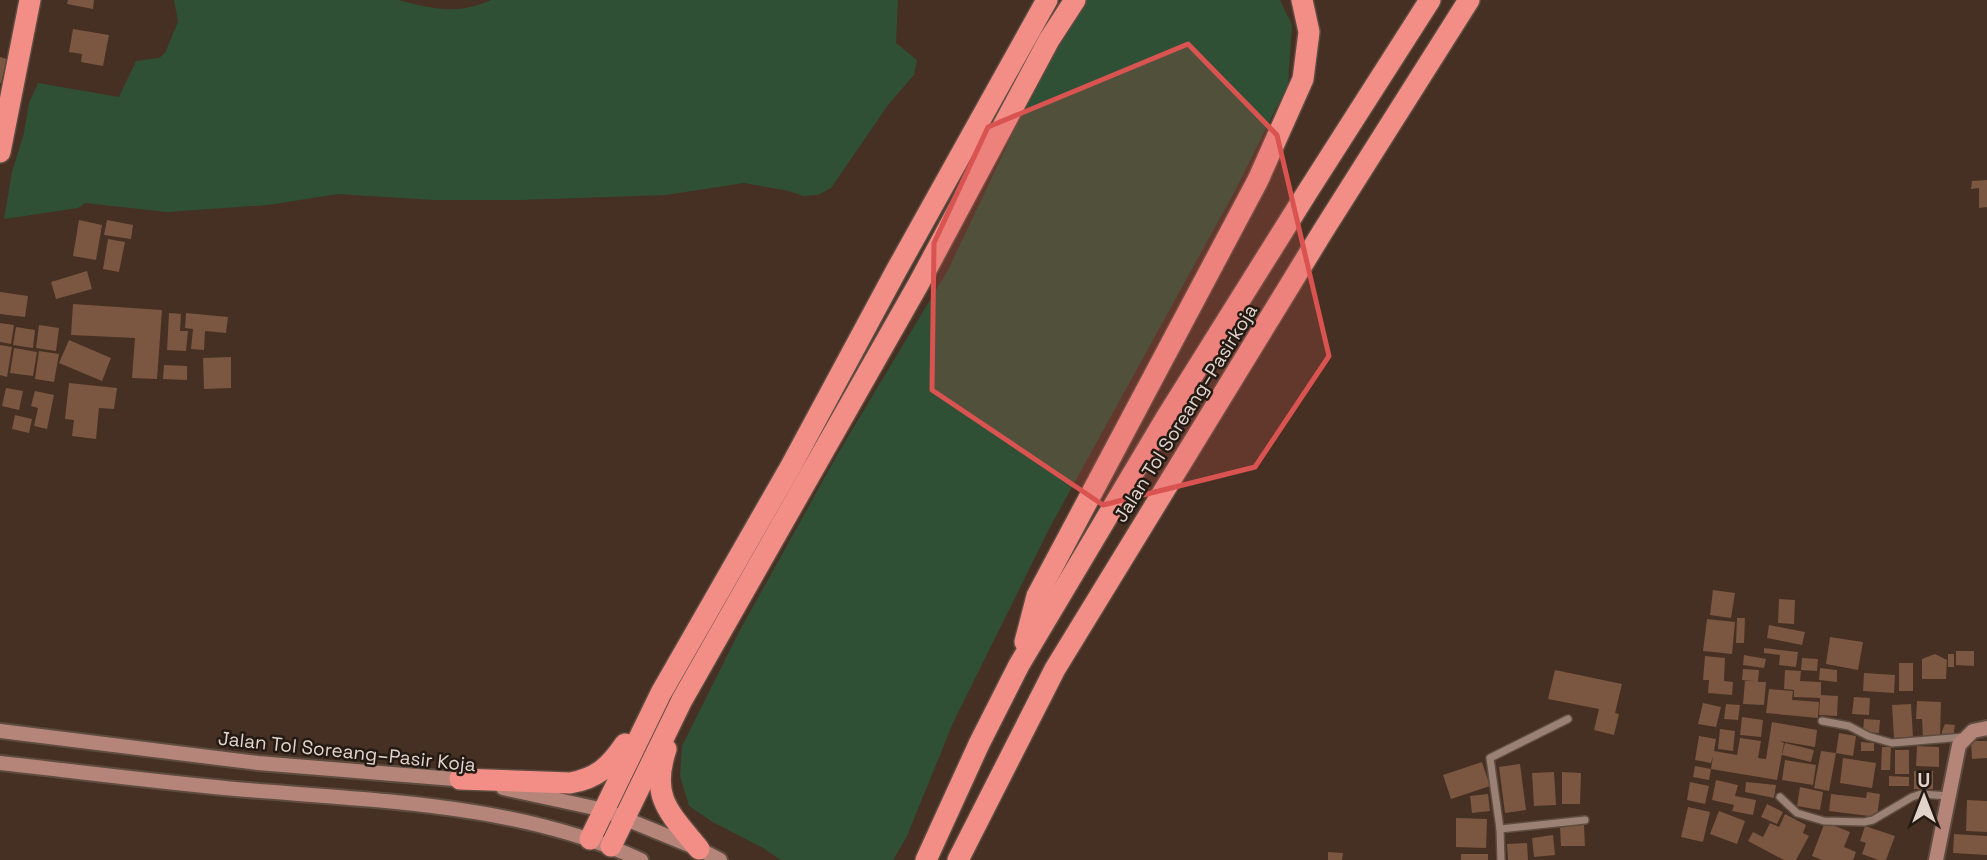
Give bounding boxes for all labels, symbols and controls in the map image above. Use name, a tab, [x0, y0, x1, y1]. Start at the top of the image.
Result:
street label: Jalan Tol Soreang–Pasirkoja	[1108, 299, 1263, 527]
street label: Jalan Tol Soreang–Pasir Koja	[217, 726, 477, 777]
north arrow	[1889, 762, 1959, 832]
text: U	[1918, 768, 1930, 793]

